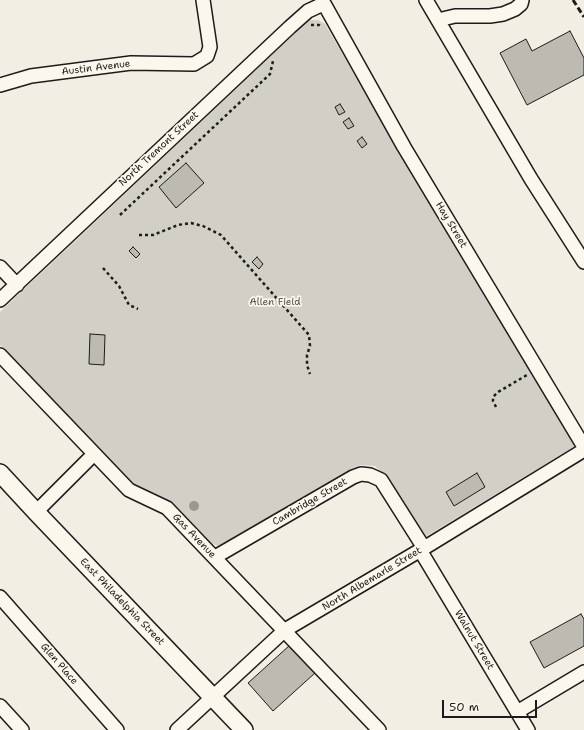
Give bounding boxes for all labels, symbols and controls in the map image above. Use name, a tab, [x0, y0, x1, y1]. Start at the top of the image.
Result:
street label: Austin Avenue	[61, 58, 131, 78]
street label: North Tremont Street	[117, 109, 201, 189]
street label: Hay Street	[433, 200, 469, 250]
park label: Allen Field	[249, 296, 301, 308]
street label: Cambridge Street	[270, 476, 350, 528]
street label: Gas Avenue	[170, 511, 218, 561]
street label: North Albemarle Street	[320, 544, 424, 614]
street label: East Philadelphia Street	[77, 556, 167, 648]
street label: Walnut Street	[452, 608, 496, 672]
street label: Glen Place	[38, 641, 80, 687]
scale bar	[444, 692, 539, 718]
text: 50 m	[449, 699, 479, 715]

